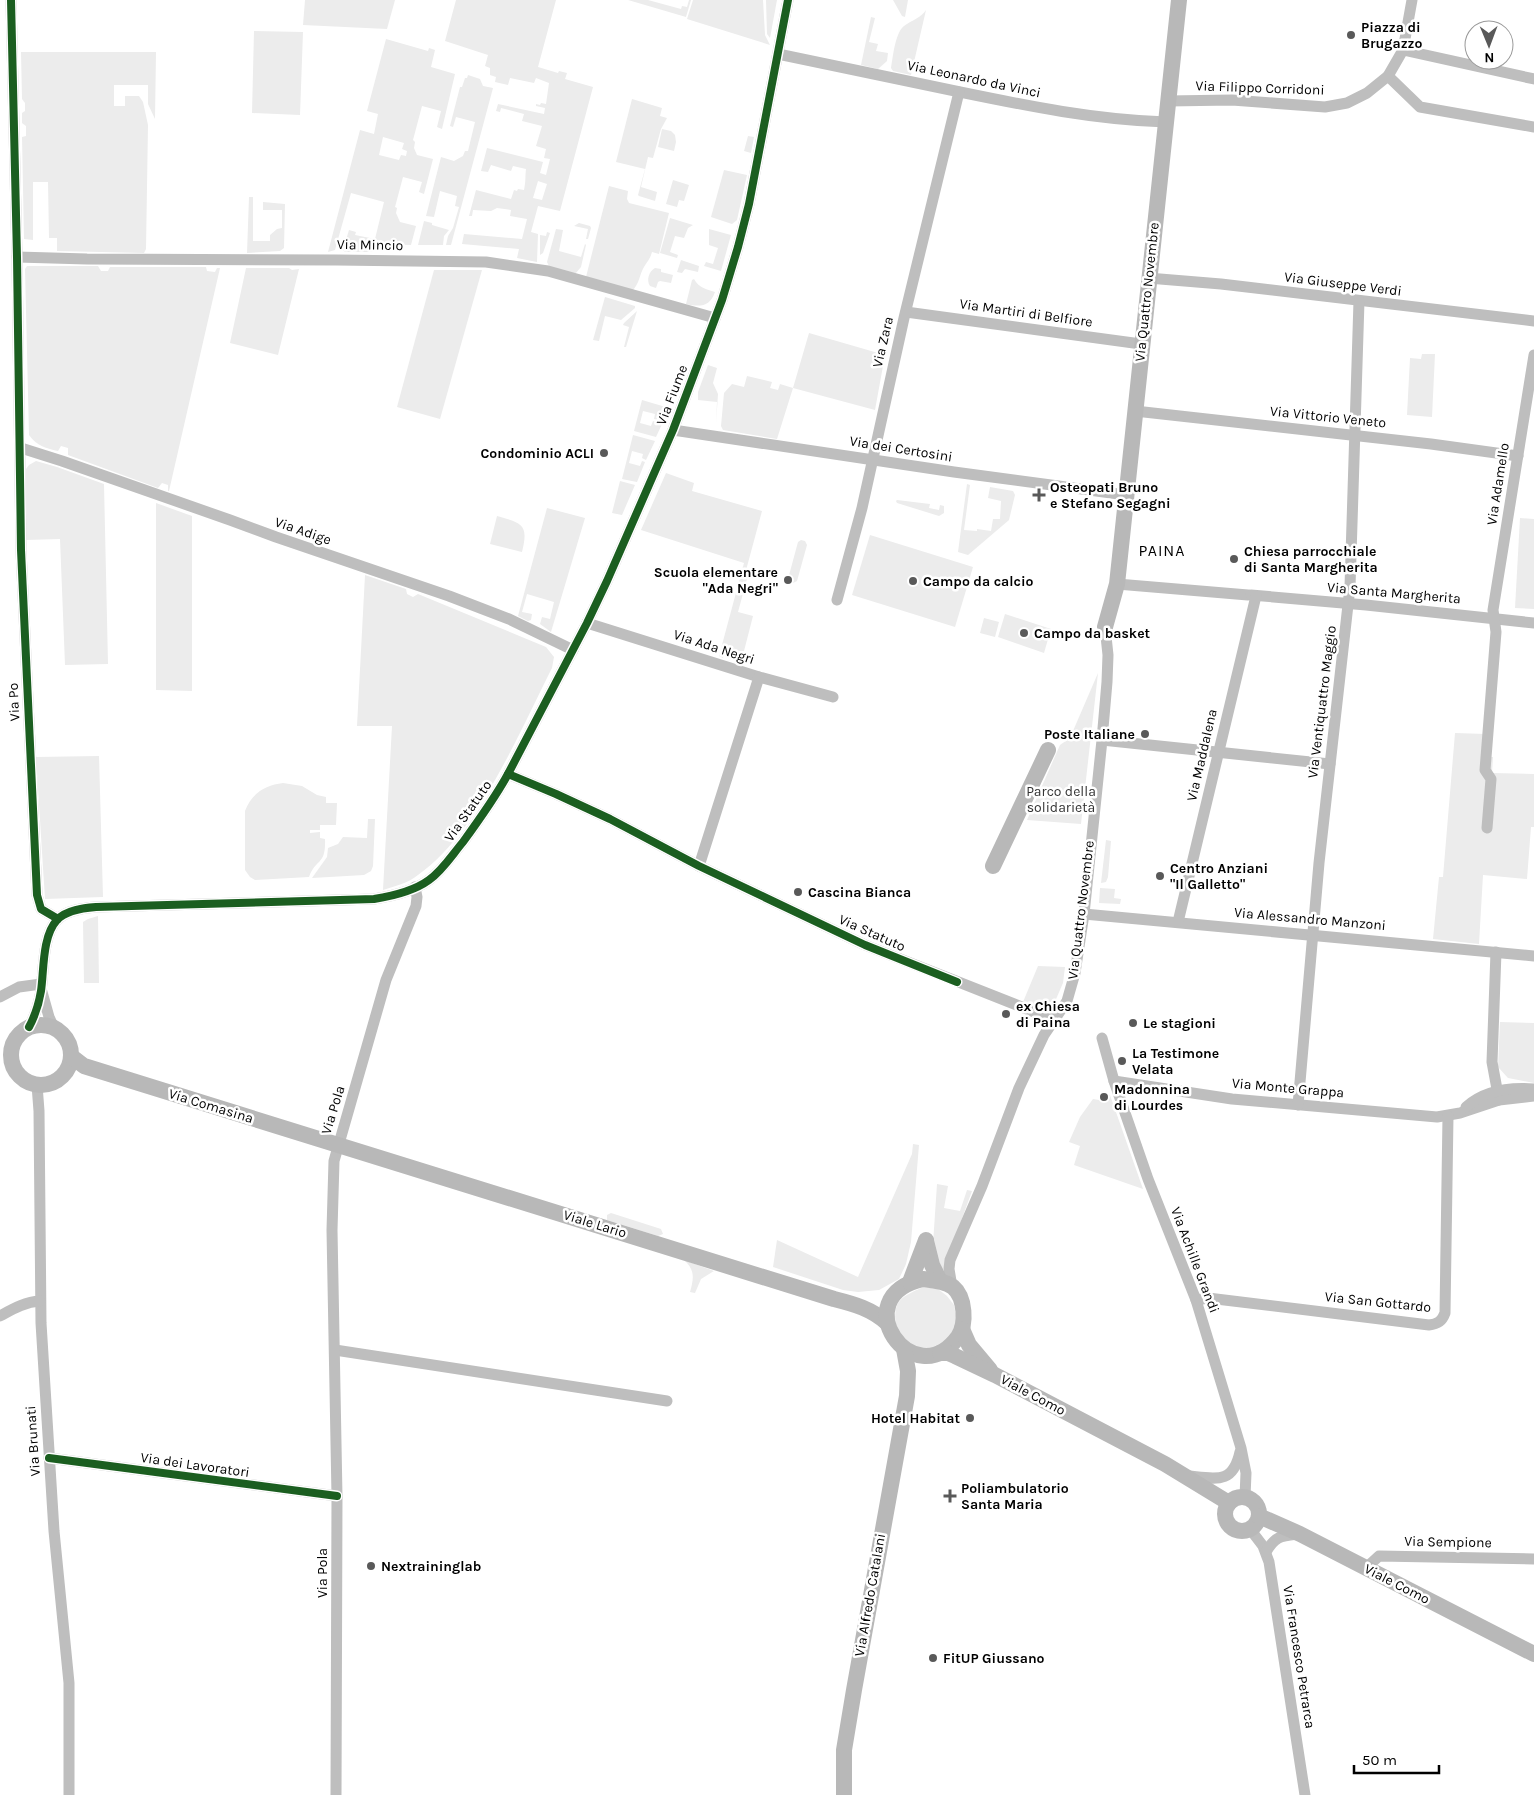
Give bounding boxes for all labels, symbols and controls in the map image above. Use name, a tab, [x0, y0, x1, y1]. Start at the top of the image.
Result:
place label: Piazza di Brugazzo	[1361, 19, 1423, 52]
north arrow	[1464, 20, 1514, 70]
marker: Piazza di Brugazzo	[1345, 29, 1357, 41]
text: N	[1484, 49, 1494, 66]
street label: Via Leonardo da Vinci	[906, 57, 1042, 101]
street label: Via Filippo Corridoni	[1195, 77, 1325, 99]
street label: Via Quattro Novembre	[1131, 221, 1163, 363]
street label: Via Mincio	[337, 236, 403, 254]
street label: Via Giuseppe Verdi	[1283, 268, 1403, 300]
street label: Via Martiri di Belfiore	[958, 295, 1094, 331]
street label: Via Zara	[869, 315, 897, 369]
street label: Via Fiume	[653, 362, 691, 428]
street label: Via Vittorio Veneto	[1269, 402, 1387, 432]
street label: Via dei Certosini	[848, 432, 954, 466]
street label: Via Adamello	[1483, 442, 1513, 526]
place label: Condominio ACLI	[481, 445, 594, 462]
marker: Condominio ACLI	[598, 447, 610, 459]
place label: Osteopati Bruno e Stefano Segagni	[1050, 479, 1171, 512]
marker: Osteopati Bruno e Stefano Segagni	[1032, 488, 1046, 502]
street label: Via Adige	[272, 513, 334, 549]
district label: PAINA	[1138, 541, 1186, 560]
place label: Chiesa parrocchiale di Santa Margherita	[1244, 543, 1378, 576]
marker: Chiesa parrocchiale di Santa Margherita	[1228, 553, 1240, 565]
place label: Scuola elementare "Ada Negri"	[654, 564, 778, 597]
place label: Campo da calcio	[923, 573, 1034, 590]
marker: Scuola elementare "Ada Negri"	[782, 574, 794, 586]
marker: Campo da calcio	[907, 575, 919, 587]
street label: Via Santa Margherita	[1326, 579, 1462, 607]
place label: Campo da basket	[1034, 625, 1151, 642]
street label: Via Ventiquattro Maggio	[1304, 625, 1340, 779]
street label: Via Ada Negri	[671, 626, 757, 668]
marker: Campo da basket	[1018, 627, 1030, 639]
street label: Via Po	[5, 682, 23, 722]
street label: Via Maddalena	[1183, 707, 1221, 803]
place label: Poste Italiane	[1044, 726, 1135, 743]
marker: Poste Italiane	[1139, 728, 1151, 740]
street label: Via Statuto	[441, 777, 495, 845]
park label: Parco della solidarietà	[1026, 783, 1096, 816]
street label: Via Quattro Novembre	[1064, 839, 1098, 981]
place label: Centro Anziani "Il Galletto"	[1170, 860, 1268, 893]
marker: Centro Anziani "Il Galletto"	[1154, 870, 1166, 882]
place label: Cascina Bianca	[808, 884, 911, 901]
marker: Cascina Bianca	[792, 886, 804, 898]
street label: Via Alessandro Manzoni	[1233, 904, 1387, 934]
street label: Via Statuto	[836, 911, 908, 955]
place label: ex Chiesa di Paina	[1016, 998, 1080, 1031]
marker: ex Chiesa di Paina	[1000, 1008, 1012, 1020]
place label: Le stagioni	[1143, 1015, 1216, 1032]
marker: Le stagioni	[1127, 1017, 1139, 1029]
place label: La Testimone Velata	[1132, 1045, 1219, 1078]
marker: La Testimone Velata	[1116, 1055, 1128, 1067]
street label: Via Monte Grappa	[1231, 1075, 1345, 1101]
place label: Madonnina di Lourdes	[1114, 1081, 1190, 1114]
street label: Via Pola	[318, 1084, 348, 1136]
street label: Via Comasina	[167, 1085, 255, 1127]
marker: Madonnina di Lourdes	[1098, 1091, 1110, 1103]
street label: Via Achille Grandi	[1167, 1205, 1223, 1315]
street label: Viale Lario	[561, 1206, 629, 1242]
street label: Via San Gottardo	[1324, 1288, 1432, 1316]
street label: Viale Como	[998, 1371, 1068, 1419]
street label: Via Brunati	[22, 1405, 44, 1477]
place label: Hotel Habitat	[871, 1410, 960, 1427]
marker: Hotel Habitat	[964, 1412, 976, 1424]
street label: Via dei Lavoratori	[139, 1449, 251, 1481]
place label: Poliambulatorio Santa Maria	[961, 1480, 1069, 1513]
marker: Poliambulatorio Santa Maria	[943, 1489, 957, 1503]
street label: Via Alfredo Catalani	[851, 1532, 889, 1658]
street label: Via Sempione	[1404, 1533, 1492, 1551]
street label: Via Pola	[314, 1548, 331, 1598]
place label: Nextraininglab	[381, 1558, 481, 1575]
marker: Nextraininglab	[365, 1560, 377, 1572]
street label: Viale Como	[1361, 1560, 1433, 1608]
street label: Via Francesco Petrarca	[1279, 1584, 1319, 1730]
place label: FitUP Giussano	[943, 1650, 1045, 1667]
marker: FitUP Giussano	[927, 1652, 939, 1664]
scale bar	[1354, 1742, 1439, 1774]
text: 50 m	[1362, 1751, 1397, 1769]

